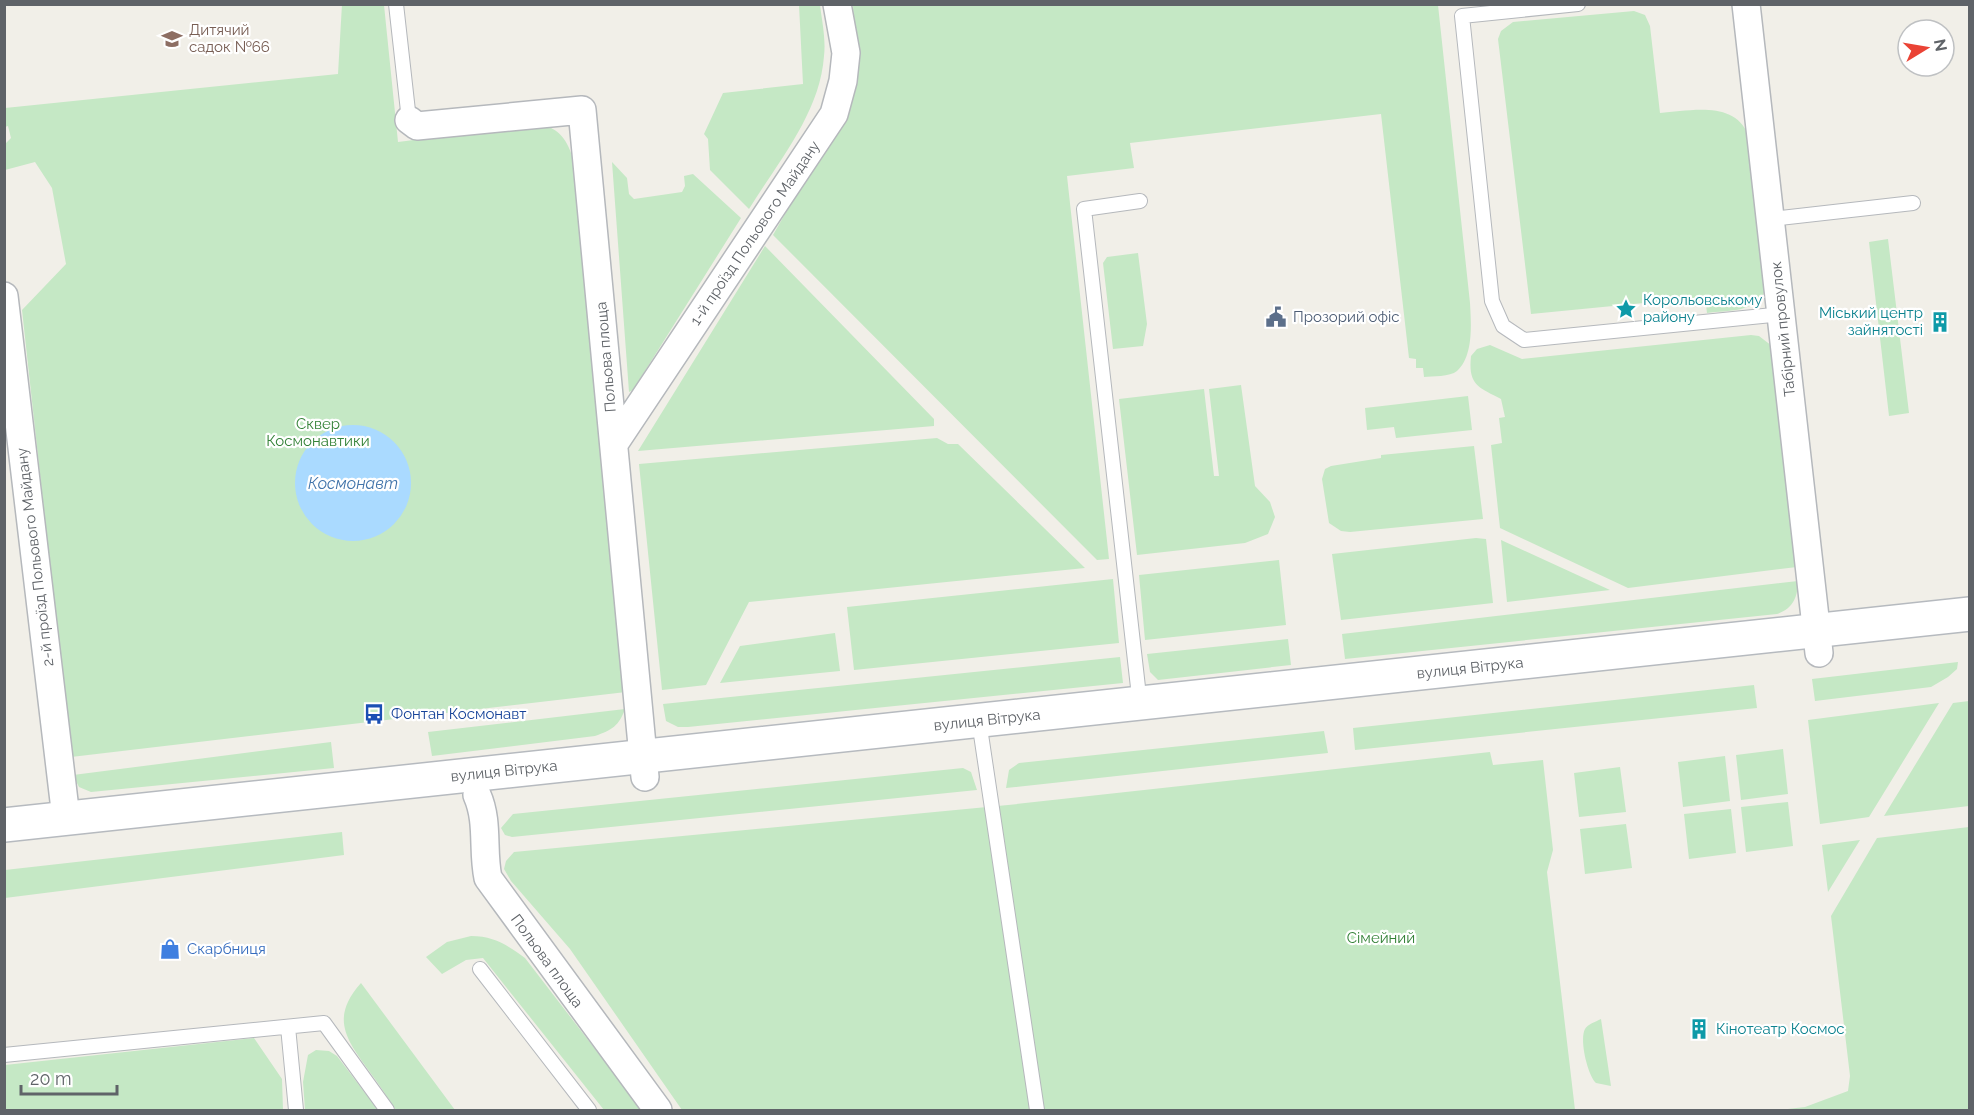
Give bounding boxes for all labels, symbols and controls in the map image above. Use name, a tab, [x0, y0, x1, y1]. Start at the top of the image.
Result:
north arrow	[1896, 18, 1956, 78]
place label: Дитячий садок №66	[189, 21, 270, 56]
school or university icon: Дитячий садок №66	[160, 27, 184, 51]
text: N	[1930, 37, 1951, 53]
street label: 1-й проїзд Польового Майдану	[686, 137, 824, 329]
street label: Табірний провулок	[1767, 260, 1799, 398]
place label: Корольовському району	[1643, 291, 1762, 326]
place icon: Корольовському району	[1614, 297, 1638, 321]
street label: Польова площа	[592, 301, 620, 413]
place label: Міський центр зайнятості	[1819, 304, 1923, 339]
public building icon: Прозорий офіс	[1264, 305, 1288, 329]
place label: Прозорий офіс	[1293, 308, 1400, 326]
building icon: Міський центр зайнятості	[1928, 310, 1952, 334]
park label: Сквер Космонавтики	[266, 415, 370, 450]
street label: 2-й проїзд Польового Майдану	[13, 447, 57, 667]
water label: Космонавт	[308, 474, 398, 493]
street label: вулиця Вітрука	[1416, 653, 1524, 683]
bus stop icon: Фонтан Космонавт	[362, 702, 386, 726]
place label: Фонтан Космонавт	[391, 705, 526, 723]
street label: вулиця Вітрука	[933, 705, 1041, 735]
street label: вулиця Вітрука	[450, 756, 558, 786]
street label: Польова площа	[507, 911, 587, 1011]
park label: Сімейний	[1347, 929, 1415, 947]
shop icon: Скарбниця	[158, 937, 182, 961]
place label: Скарбниця	[187, 940, 266, 958]
building icon: Кінотеатр Космос	[1687, 1017, 1711, 1041]
place label: Кінотеатр Космос	[1716, 1020, 1845, 1038]
scale bar	[21, 1058, 117, 1096]
text: 20 m	[30, 1068, 72, 1089]

